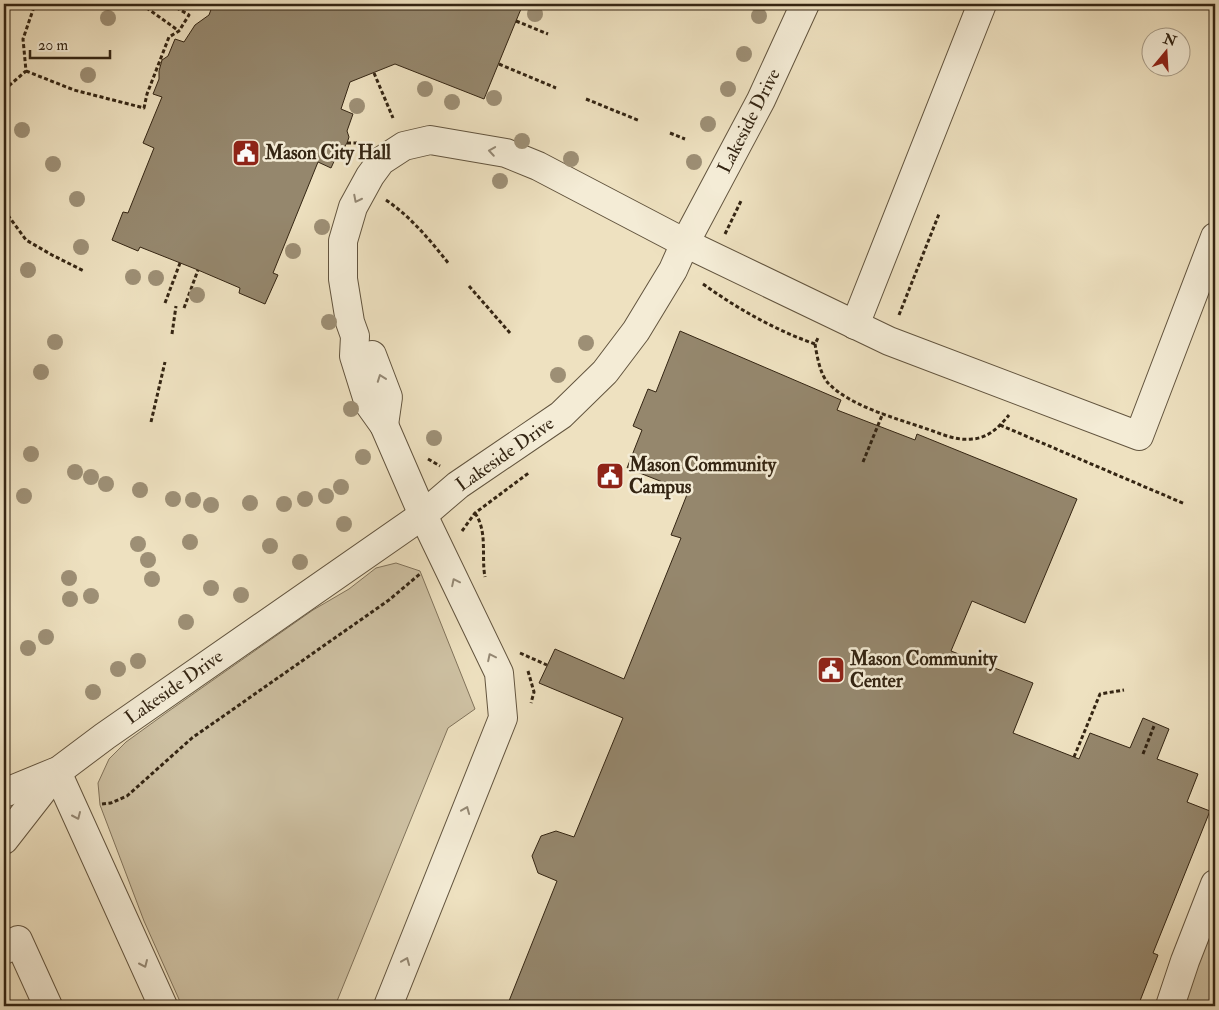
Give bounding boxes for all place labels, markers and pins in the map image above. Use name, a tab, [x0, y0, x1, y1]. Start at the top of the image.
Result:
public building icon: Mason City Hall	[231, 138, 261, 168]
place label: Mason City Hall	[264, 141, 391, 166]
place label: Mason Community Campus	[628, 453, 777, 500]
public building icon: Mason Community Campus	[595, 461, 625, 491]
place label: Mason Community Center	[849, 647, 998, 693]
public building icon: Mason Community Center	[816, 655, 846, 685]

